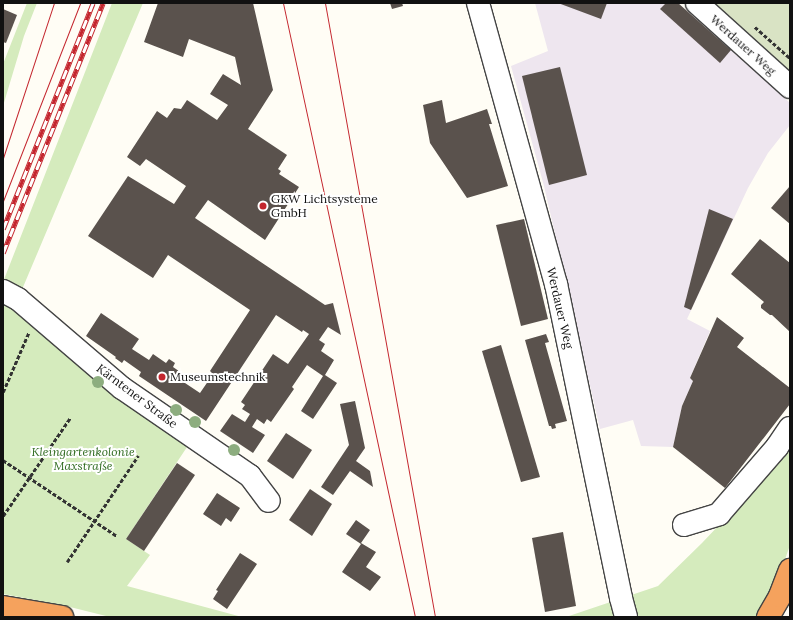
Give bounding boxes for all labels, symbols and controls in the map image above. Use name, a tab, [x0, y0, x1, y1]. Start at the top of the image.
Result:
street label: Werdauer Weg	[707, 12, 779, 78]
place label: GKW Lichtsysteme GmbH	[271, 192, 378, 220]
marker: GKW Lichtsysteme GmbH	[258, 201, 268, 211]
street label: Werdauer Weg	[544, 266, 576, 350]
street label: Kärntener Straße	[94, 361, 180, 431]
place label: Museumstechnik	[170, 370, 265, 384]
marker: Museumstechnik	[157, 372, 167, 382]
park label: Kleingartenkolonie Maxstraße	[31, 445, 135, 473]

